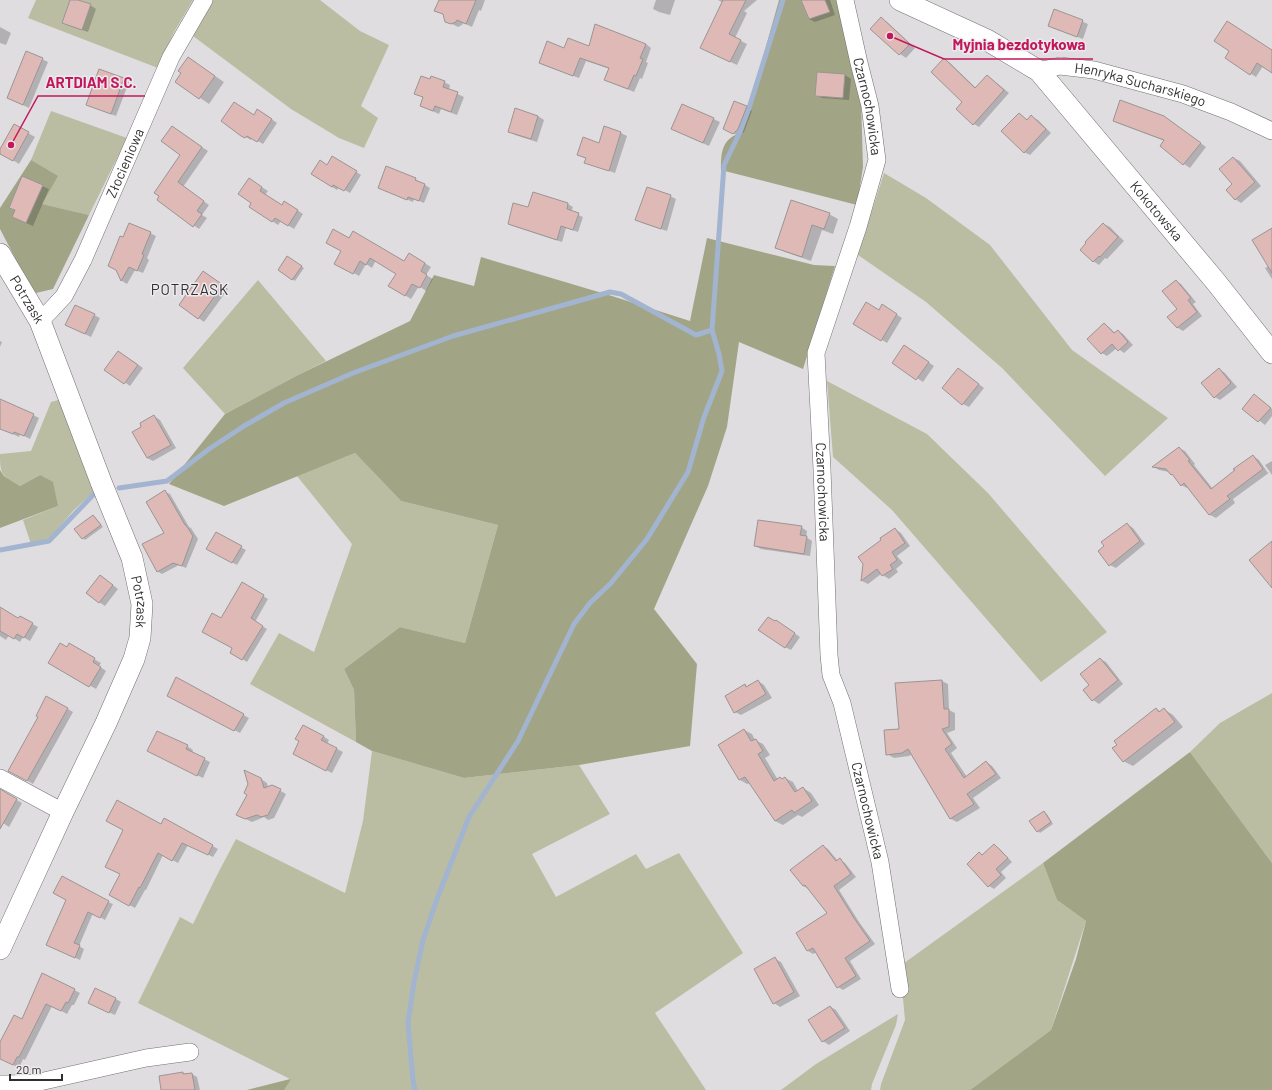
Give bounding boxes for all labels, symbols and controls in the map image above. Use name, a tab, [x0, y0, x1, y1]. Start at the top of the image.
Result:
callout: Myjnia bezdotykowa	[944, 32, 1093, 59]
text: Myjnia bezdotykowa	[953, 35, 1086, 53]
street label: Czarnochowicka	[850, 56, 885, 156]
street label: Henryka Sucharskiego	[1074, 59, 1208, 110]
callout: ARTDIAM S.C.	[38, 69, 145, 96]
text: ARTDIAM S.C.	[45, 73, 137, 91]
street label: Złocieniowa	[102, 126, 147, 200]
street label: Kokotowska	[1127, 177, 1187, 244]
street label: Potrzask	[7, 272, 48, 326]
district label: POTRZASK	[151, 280, 229, 298]
street label: Czarnochowicka	[813, 442, 834, 542]
street label: Potrzask	[128, 574, 151, 629]
street label: Czarnochowicka	[848, 760, 888, 861]
scale bar	[10, 1056, 62, 1082]
text: 20 m	[16, 1062, 42, 1076]

